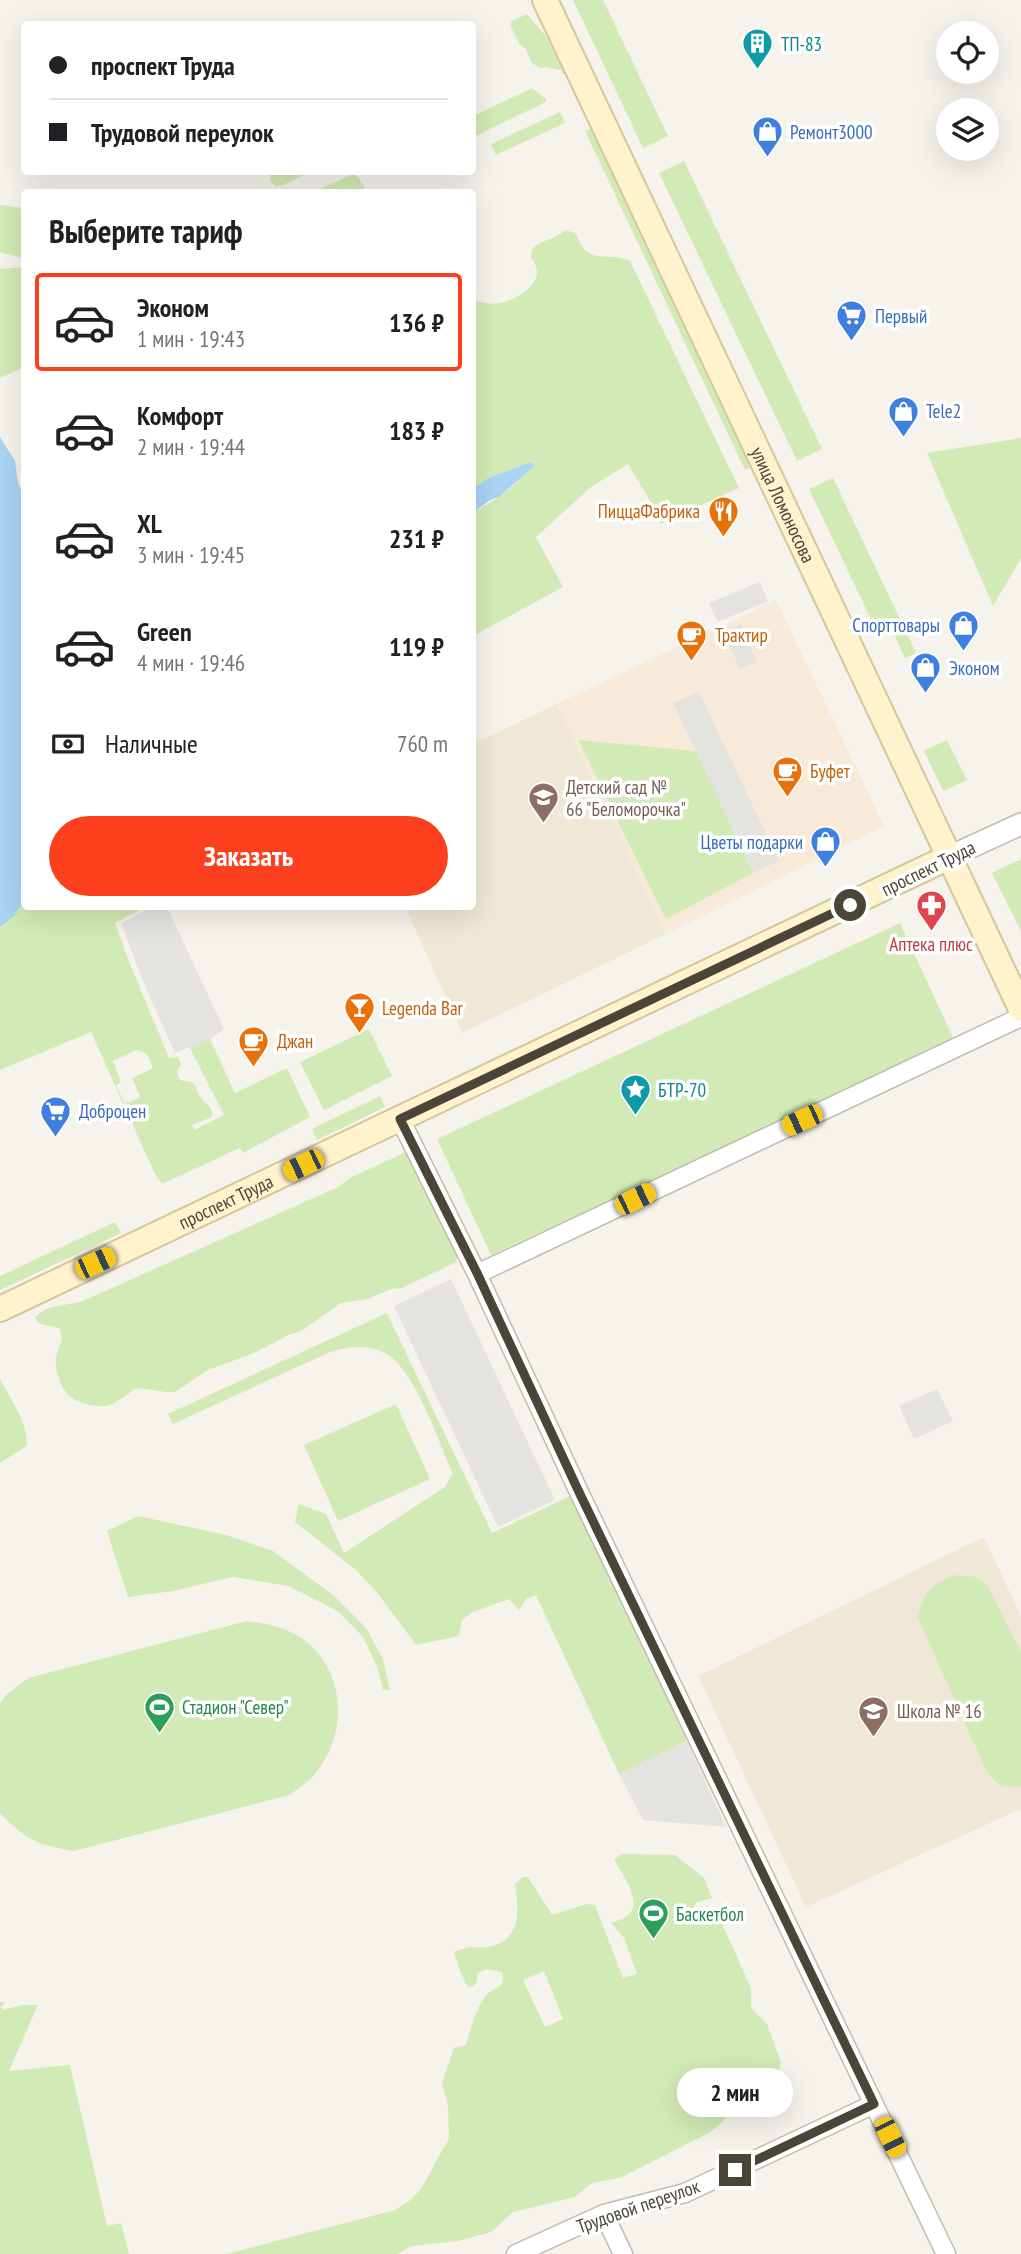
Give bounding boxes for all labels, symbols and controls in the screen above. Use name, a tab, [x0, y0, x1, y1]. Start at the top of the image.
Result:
map controls	[936, 21, 999, 161]
button: locate	[936, 21, 999, 84]
building icon: ТП-83	[741, 27, 775, 71]
place label: ТП-83	[781, 32, 822, 56]
text: проспект Труда	[91, 49, 235, 82]
button: layers	[936, 98, 999, 161]
shop icon: Ремонт3000	[750, 115, 784, 159]
text: Трудовой переулок	[91, 116, 274, 149]
place label: Ремонт3000	[790, 120, 873, 144]
text: Выберите тариф	[49, 210, 243, 252]
icon: car	[53, 291, 116, 354]
text: Эконом	[137, 291, 209, 324]
supermarket icon: Первый	[835, 299, 869, 343]
place label: Первый	[875, 304, 927, 328]
text: 136 ₽	[389, 306, 444, 339]
text: 1 мин · 19:43	[137, 324, 245, 353]
shop icon: Tele2	[886, 394, 920, 438]
icon: car	[53, 399, 116, 462]
text: Комфорт	[137, 399, 223, 432]
place label: Tele2	[926, 399, 961, 423]
text: 183 ₽	[389, 414, 444, 447]
text: 2 мин · 19:44	[137, 432, 245, 461]
street label: улица Ломоносова	[745, 443, 821, 566]
restaurant icon: ПиццаФабрика	[706, 494, 740, 538]
place label: ПиццаФабрика	[598, 499, 700, 523]
icon: car	[53, 507, 116, 570]
text: XL	[137, 507, 162, 540]
text: 231 ₽	[389, 522, 444, 555]
text: 3 мин · 19:45	[137, 540, 245, 569]
shop icon: Спорттовары	[946, 608, 980, 652]
place label: Спорттовары	[852, 613, 940, 637]
icon: car	[53, 615, 116, 678]
text: Green	[137, 615, 192, 648]
cafe icon: Трактир	[675, 618, 709, 662]
place label: Трактир	[715, 623, 768, 647]
text: 119 ₽	[389, 630, 444, 663]
text: 4 мин · 19:46	[137, 648, 245, 677]
shop icon: Эконом	[909, 651, 943, 695]
place label: Эконом	[949, 656, 1000, 680]
icon: cash	[49, 725, 87, 763]
text: Наличные	[105, 727, 198, 760]
text: 760 m	[397, 729, 448, 758]
cafe icon: Буфет	[770, 754, 804, 798]
place label: Буфет	[810, 759, 851, 783]
place label: Детский сад № 66 "Беломорочка"	[566, 775, 686, 821]
school or university icon: Детский сад № 66 "Беломорочка"	[526, 781, 560, 825]
button: Заказать	[49, 816, 448, 896]
shop icon: Цветы подарки	[809, 825, 843, 869]
place label: Цветы подарки	[700, 830, 803, 854]
street label: проспект Труда	[877, 835, 979, 901]
pharmacy icon: Аптека плюс	[914, 888, 948, 932]
route start	[834, 889, 866, 921]
place label: Аптека плюс	[889, 932, 973, 956]
bar icon: Legenda Bar	[342, 991, 376, 1035]
place label: Legenda Bar	[382, 996, 464, 1020]
cafe icon: Джан	[237, 1024, 271, 1068]
place label: Джан	[277, 1029, 313, 1053]
place icon: БТР-70	[618, 1073, 652, 1117]
place label: БТР-70	[658, 1078, 706, 1102]
supermarket icon: Доброцен	[39, 1094, 73, 1138]
place label: Доброцен	[79, 1099, 146, 1123]
car	[779, 1102, 826, 1138]
car	[280, 1146, 327, 1184]
street label: проспект Труда	[175, 1169, 277, 1234]
car	[612, 1180, 659, 1218]
car	[72, 1245, 119, 1281]
sports icon: Стадион "Север"	[142, 1690, 176, 1734]
school or university icon: Школа № 16	[857, 1694, 891, 1738]
place label: Стадион "Север"	[182, 1695, 289, 1719]
place label: Школа № 16	[897, 1699, 982, 1723]
sports icon: Баскетбол	[636, 1897, 670, 1941]
place label: Баскетбол	[676, 1902, 744, 1926]
callout: 2 мин	[677, 2068, 793, 2118]
text: 2 мин	[710, 2078, 760, 2107]
car	[872, 2114, 909, 2160]
route end	[719, 2154, 751, 2186]
street label: Трудовой переулок	[573, 2174, 703, 2238]

